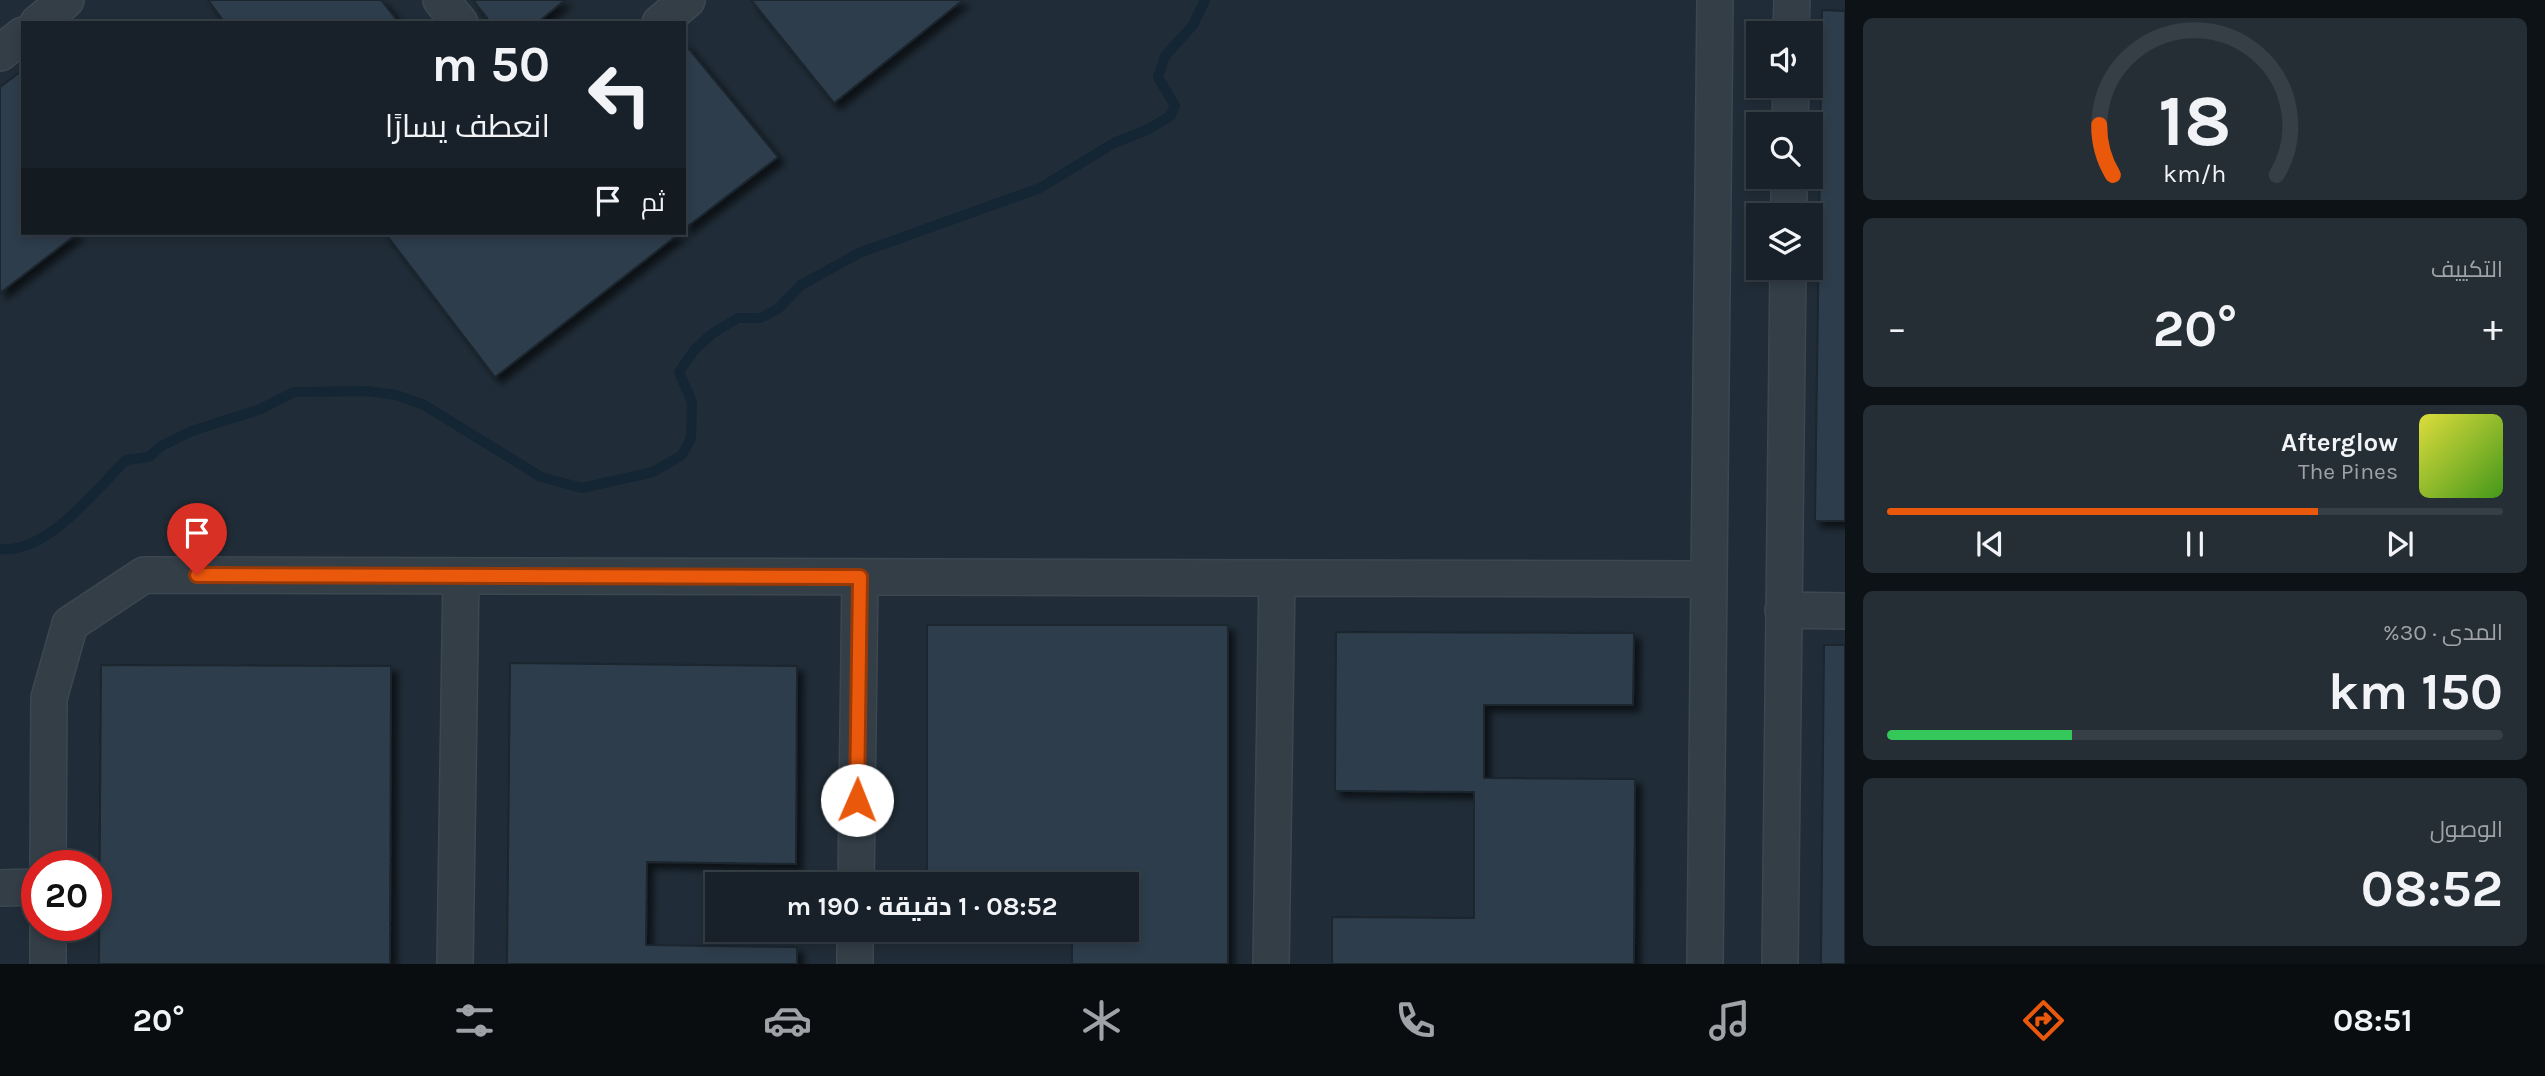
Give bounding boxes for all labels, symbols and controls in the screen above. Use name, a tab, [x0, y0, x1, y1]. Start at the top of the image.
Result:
map controls	[1746, 21, 1823, 280]
button: sound	[1746, 21, 1823, 98]
text: 50 m	[432, 36, 550, 93]
icon: left	[574, 49, 665, 140]
text: 18	[2158, 78, 2232, 163]
text: انعطف يسارًا	[385, 108, 550, 145]
button: search	[1746, 112, 1823, 189]
text: km/h	[2163, 159, 2227, 188]
icon: arrive	[589, 182, 627, 220]
text: ثم	[641, 187, 665, 218]
button: layers	[1746, 203, 1823, 280]
text: التكييف	[2431, 256, 2503, 283]
text: 20°	[2153, 298, 2237, 359]
text: −	[1887, 306, 1907, 351]
text: +	[2483, 306, 2503, 351]
text: Afterglow	[2281, 427, 2398, 458]
text: The Pines	[2298, 458, 2398, 485]
pin	[167, 503, 227, 575]
icon: arrive	[178, 514, 216, 552]
icon: previous	[1971, 525, 2009, 563]
icon: pause	[2176, 525, 2214, 563]
icon: next	[2381, 525, 2419, 563]
text: المدى · 30%	[2383, 619, 2503, 646]
text: 150 km	[2328, 661, 2503, 722]
position arrow	[820, 763, 894, 837]
text: الوصول	[2430, 816, 2503, 843]
speed limit sign: 20	[21, 850, 112, 941]
text: 08:52	[2361, 858, 2503, 919]
text: 08:52 · 1 دقيقة · 190 m	[787, 891, 1057, 922]
icon: filters	[450, 996, 499, 1045]
icon: car	[763, 996, 812, 1045]
icon: climate	[1077, 996, 1126, 1045]
icon: phone	[1391, 996, 1440, 1045]
icon: music	[1705, 996, 1754, 1045]
icon: directions	[2019, 996, 2068, 1045]
text: 20°	[133, 1002, 185, 1039]
text: 08:51	[2333, 1002, 2413, 1039]

